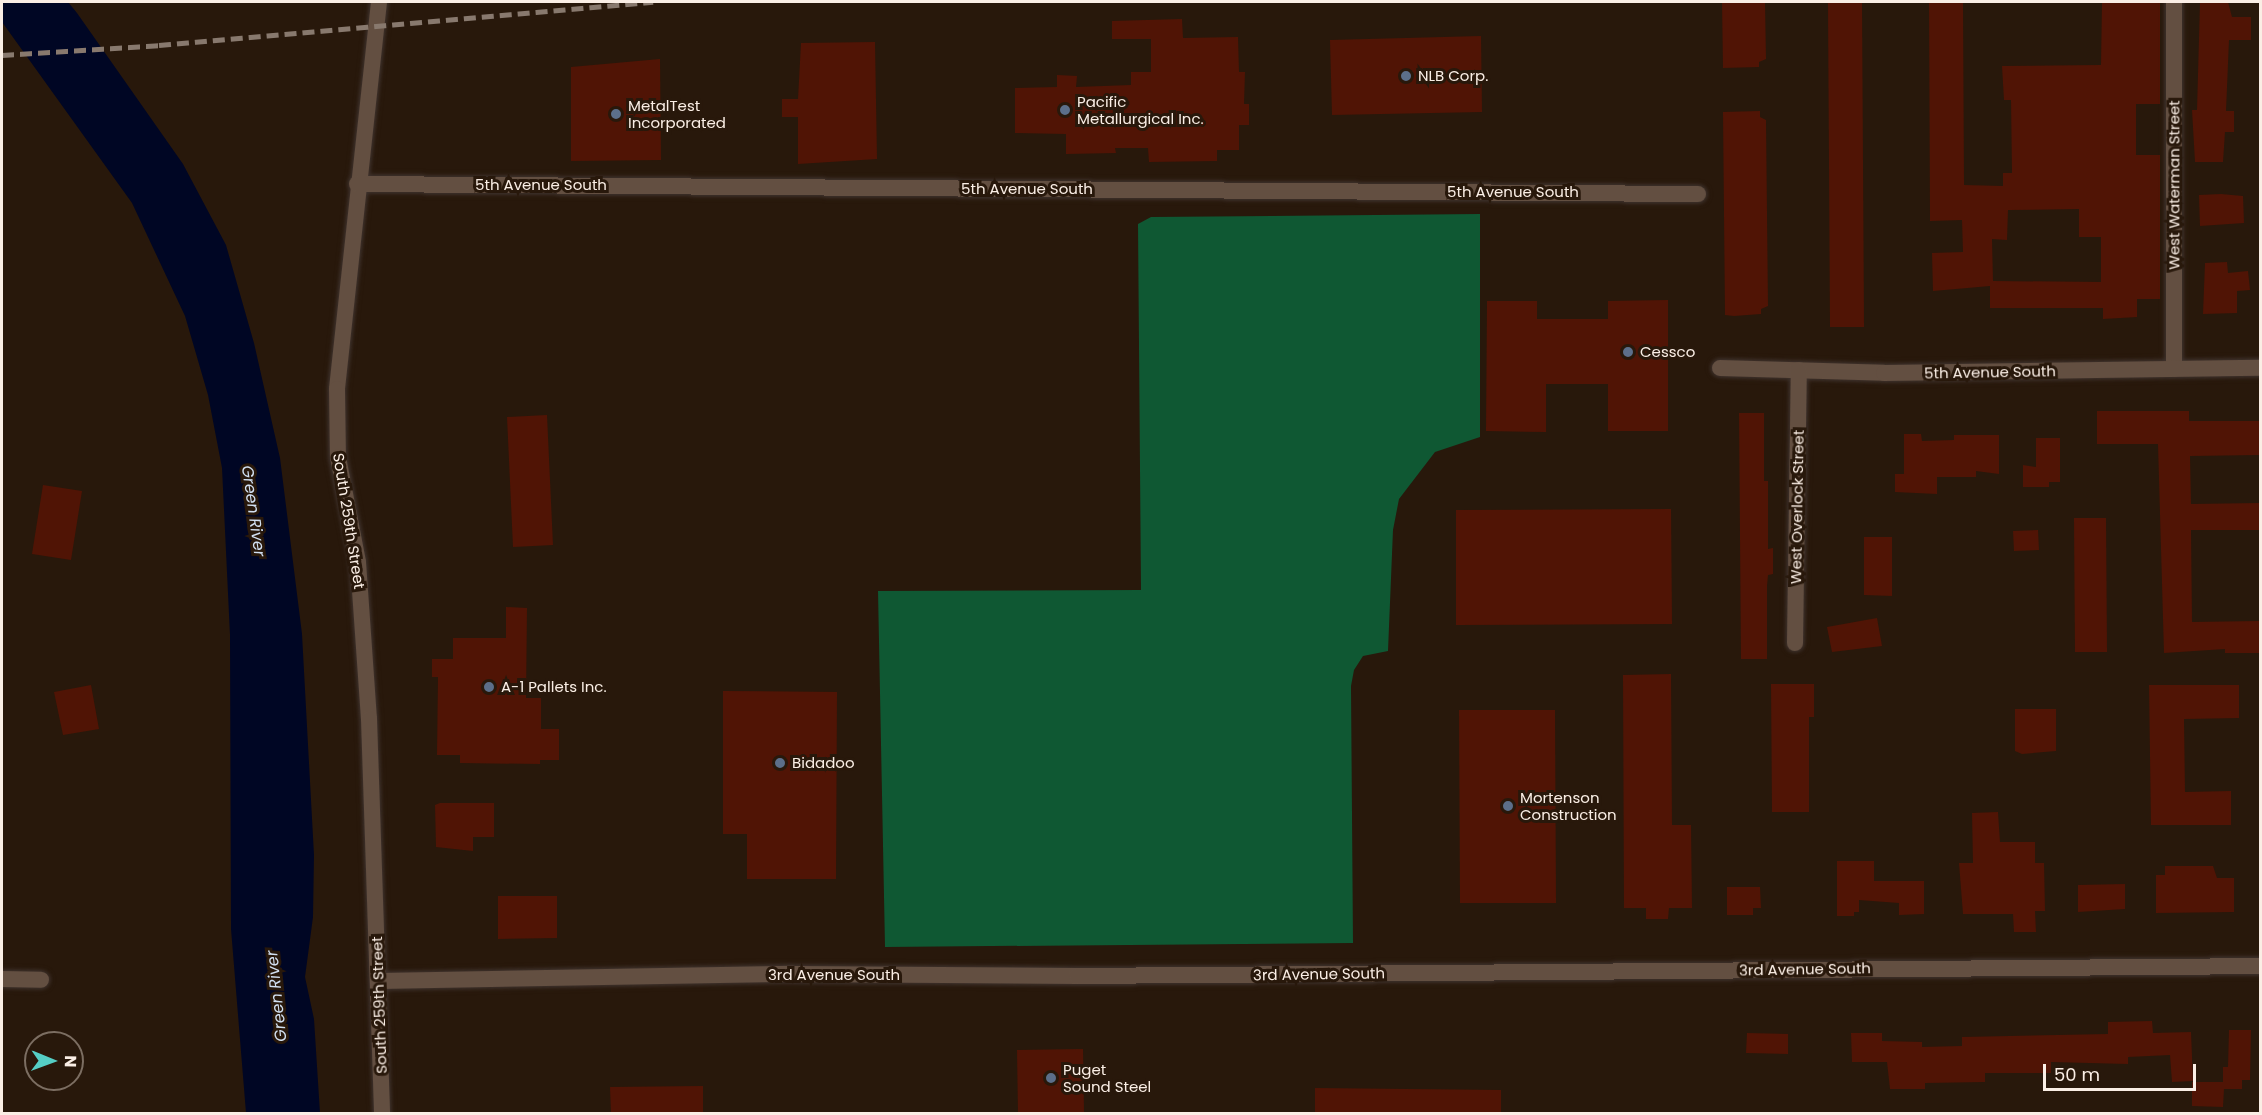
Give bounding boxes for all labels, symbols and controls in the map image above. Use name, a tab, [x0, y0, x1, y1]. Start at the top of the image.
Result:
place label: NLB Corp.	[1418, 67, 1488, 85]
marker: NLB Corp.	[1399, 69, 1413, 83]
place label: Pacific Metallurgical Inc.	[1077, 92, 1204, 127]
place label: MetalTest Incorporated	[628, 96, 726, 131]
street label: West Waterman Street	[2165, 100, 2183, 270]
marker: Pacific Metallurgical Inc.	[1058, 103, 1072, 117]
marker: MetalTest Incorporated	[609, 107, 623, 121]
street label: 5th Avenue South	[475, 176, 607, 194]
street label: 5th Avenue South	[961, 180, 1093, 198]
street label: 5th Avenue South	[1447, 183, 1579, 201]
place label: Cessco	[1640, 343, 1695, 361]
marker: Cessco	[1621, 345, 1635, 359]
street label: 5th Avenue South	[1924, 362, 2056, 382]
street label: West Overlock Street	[1787, 430, 1807, 584]
street label: South 259th Street	[329, 452, 369, 590]
water label: Green River	[237, 464, 269, 558]
place label: A-1 Pallets Inc.	[501, 678, 607, 696]
marker: A-1 Pallets Inc.	[482, 680, 496, 694]
place label: Bidadoo	[792, 754, 855, 772]
marker: Bidadoo	[773, 756, 787, 770]
place label: Mortenson Construction	[1520, 788, 1617, 823]
marker: Mortenson Construction	[1501, 799, 1515, 813]
street label: South 259th Street	[368, 936, 390, 1074]
water label: Green River	[263, 949, 291, 1043]
street label: 3rd Avenue South	[1739, 959, 1871, 979]
street label: 3rd Avenue South	[1253, 964, 1385, 984]
street label: 3rd Avenue South	[768, 966, 900, 984]
north arrow	[24, 1031, 84, 1091]
scale bar	[2046, 1052, 2199, 1090]
text: N	[59, 1055, 82, 1068]
place label: Puget Sound Steel	[1063, 1060, 1151, 1095]
text: 50 m	[2054, 1062, 2100, 1087]
marker: Puget Sound Steel	[1044, 1071, 1058, 1085]

